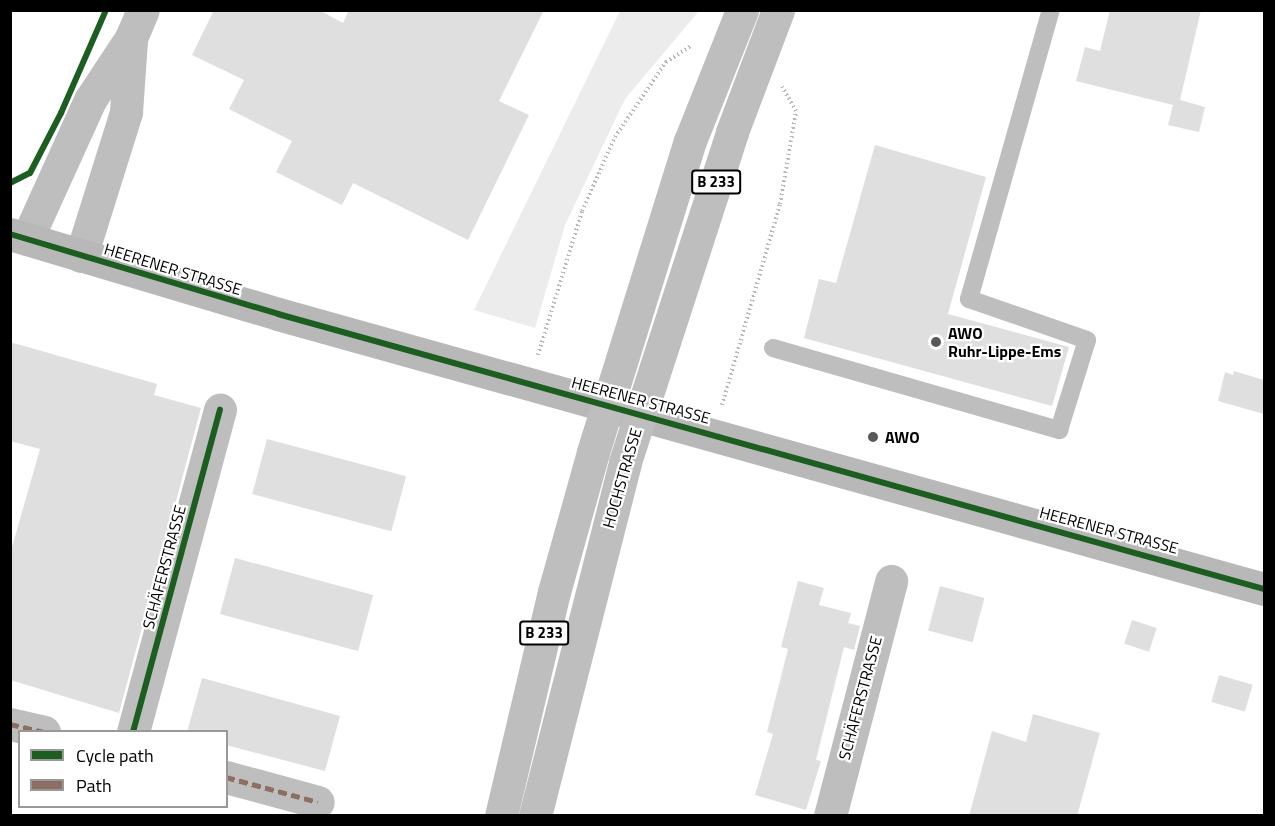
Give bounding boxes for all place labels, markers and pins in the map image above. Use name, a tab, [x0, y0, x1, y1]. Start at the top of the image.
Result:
place label: AWO Ruhr-Lippe-Ems	[948, 323, 1061, 361]
marker: AWO Ruhr-Lippe-Ems	[929, 335, 943, 349]
place label: AWO	[885, 427, 920, 447]
marker: AWO	[866, 430, 880, 444]

